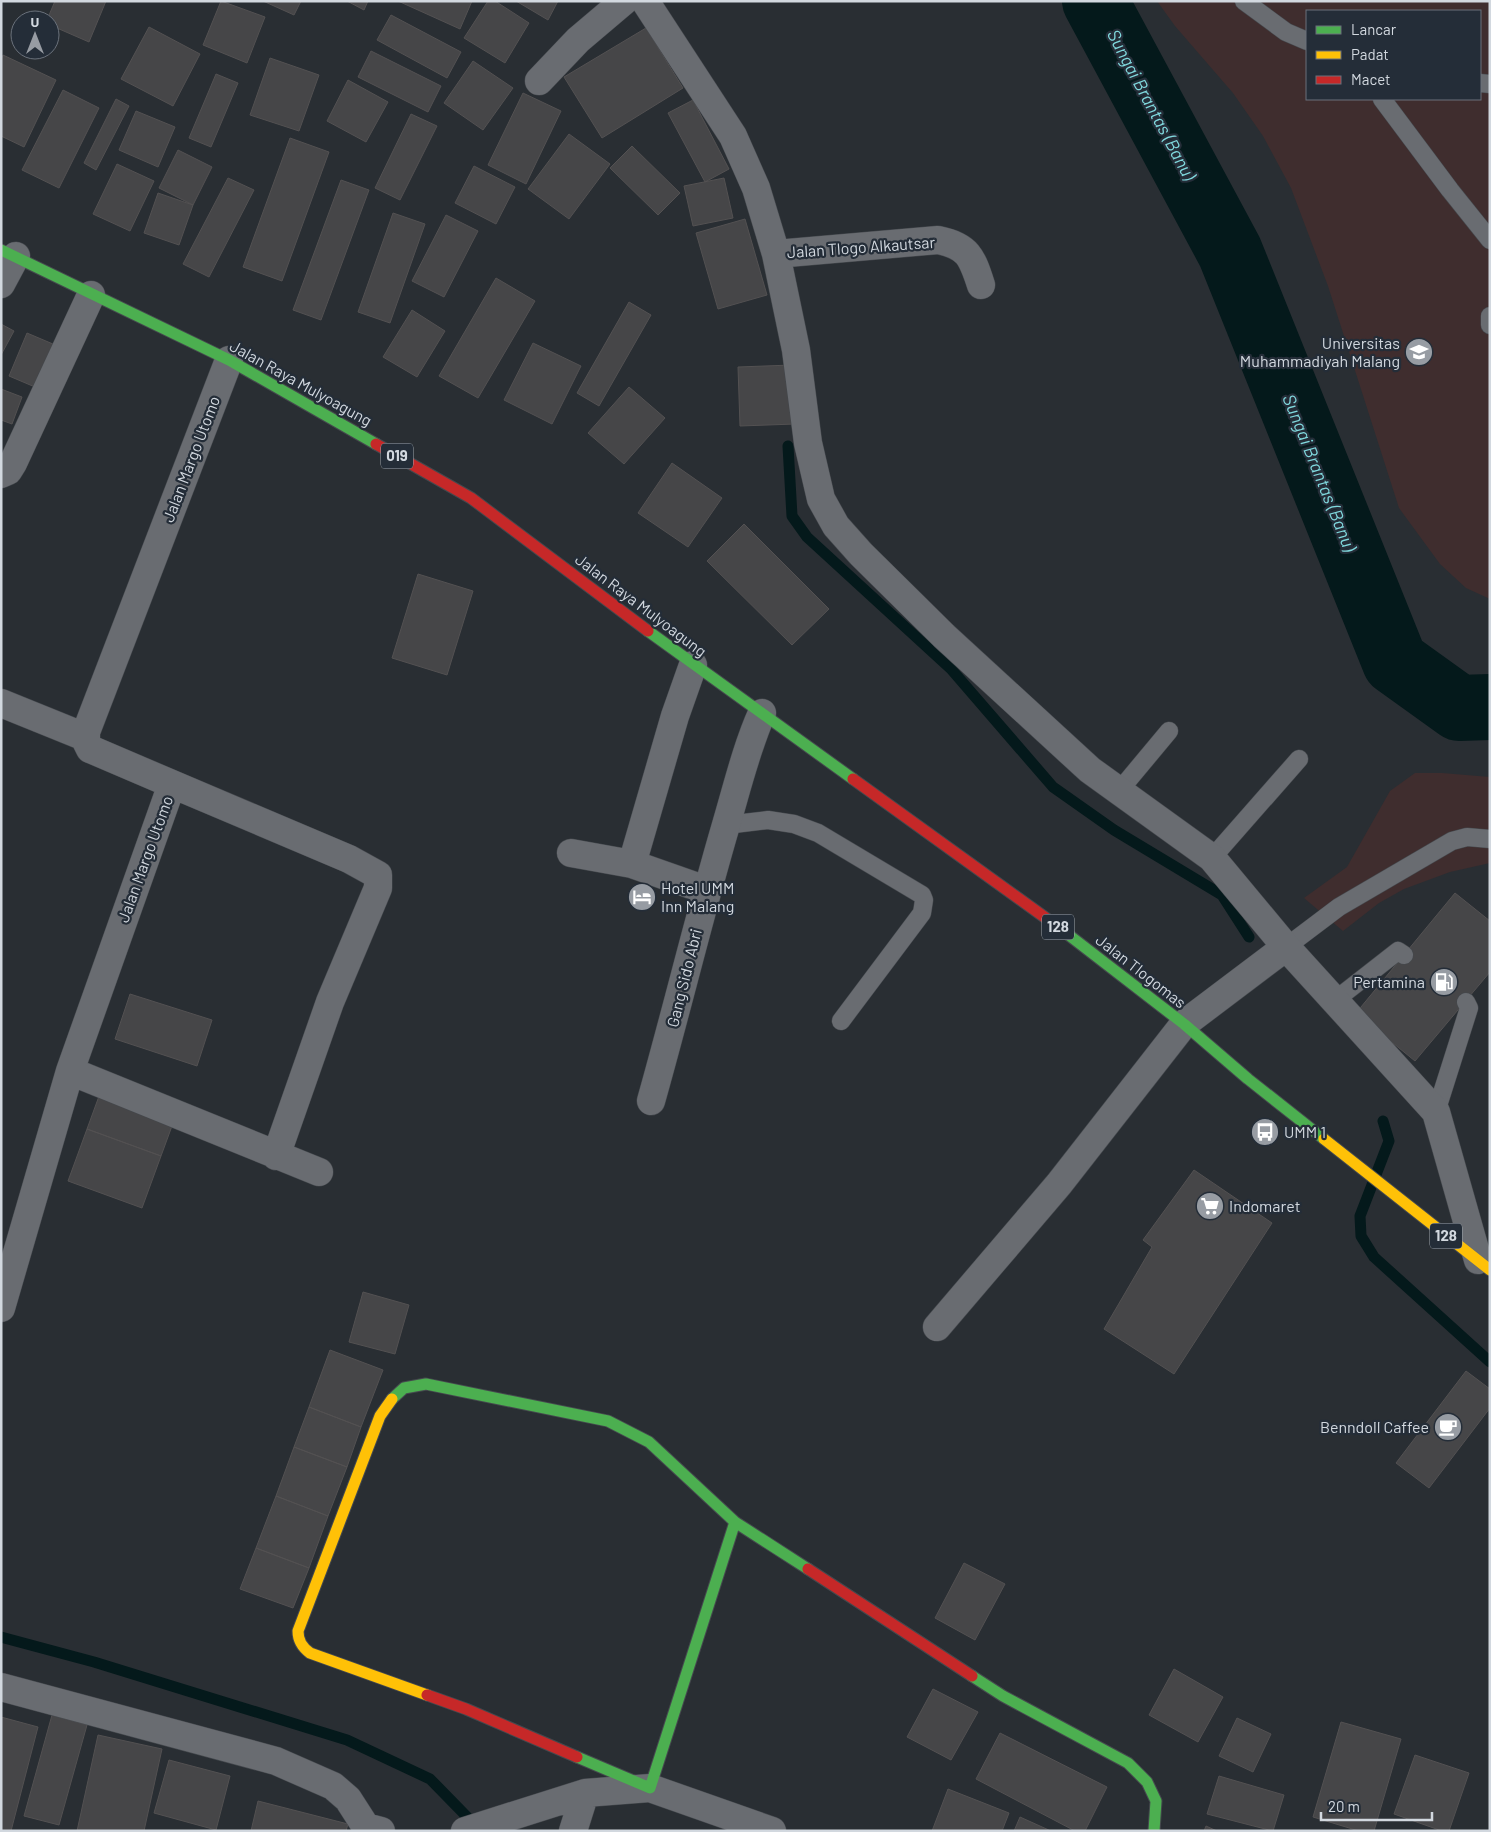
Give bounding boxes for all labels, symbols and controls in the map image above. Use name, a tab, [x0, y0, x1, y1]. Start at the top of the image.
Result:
north arrow	[10, 10, 60, 60]
legend	[1306, 10, 1481, 100]
text: U	[31, 13, 40, 30]
text: Lancar	[1351, 20, 1397, 38]
water label: Sungai Brantas (Banu)	[1103, 25, 1202, 185]
text: Padat	[1351, 45, 1389, 63]
text: Macet	[1351, 70, 1391, 88]
street label: Jalan Tlogo Alkautsar	[786, 232, 936, 261]
place label: Universitas Muhammadiyah Malang	[1240, 333, 1400, 370]
street label: Jalan Raya Mulyoagung	[227, 336, 376, 430]
school or university icon: Universitas Muhammadiyah Malang	[1404, 337, 1434, 367]
water label: Sungai Brantas (Banu)	[1278, 391, 1362, 556]
street label: Jalan Margo Utomo	[158, 393, 223, 524]
road number: 019	[381, 444, 413, 468]
street label: Jalan Raya Mulyoagung	[572, 549, 711, 660]
street label: Jalan Margo Utomo	[113, 793, 176, 925]
place label: Hotel UMM Inn Malang	[661, 878, 734, 915]
hotel icon: Hotel UMM Inn Malang	[627, 882, 657, 912]
road number: 128	[1042, 914, 1074, 940]
street label: Gang Sido Abri	[662, 927, 705, 1029]
street label: Jalan Tlogomas	[1093, 930, 1190, 1012]
fuel station icon: Pertamina	[1429, 967, 1459, 997]
place label: Pertamina	[1353, 972, 1425, 991]
bus stop icon: UMM 1	[1250, 1117, 1280, 1147]
place label: UMM 1	[1284, 1122, 1326, 1141]
supermarket icon: Indomaret	[1195, 1191, 1225, 1221]
place label: Indomaret	[1229, 1196, 1301, 1215]
road number: 128	[1430, 1224, 1462, 1248]
cafe icon: Benndoll Caffee	[1433, 1412, 1463, 1442]
place label: Benndoll Caffee	[1320, 1417, 1429, 1436]
scale bar	[1321, 1790, 1432, 1822]
text: 20 m	[1328, 1797, 1360, 1815]

